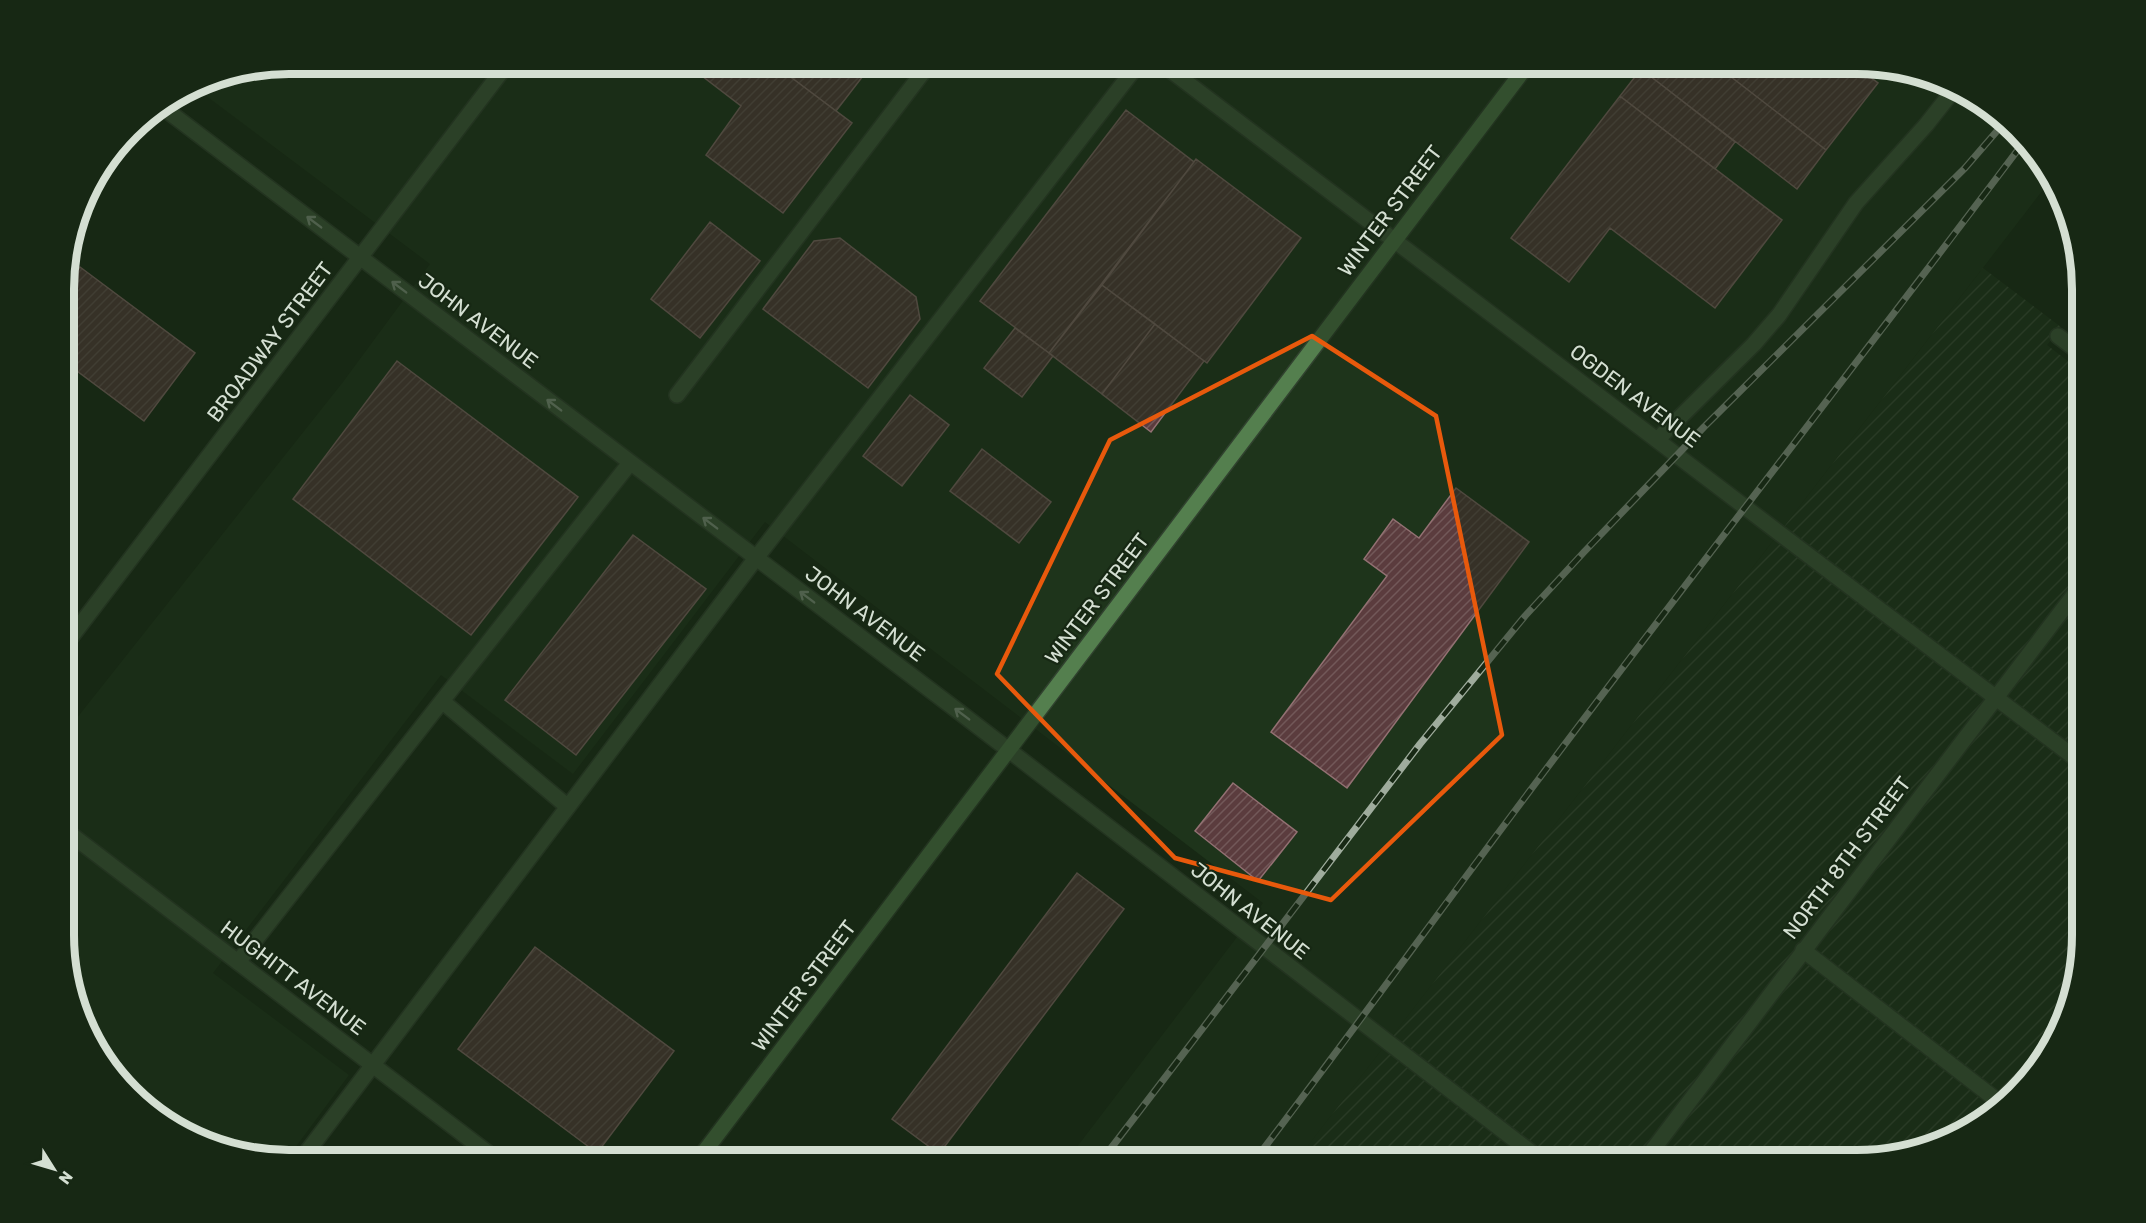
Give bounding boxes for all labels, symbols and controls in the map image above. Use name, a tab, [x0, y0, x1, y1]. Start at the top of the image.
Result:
street label: WINTER STREET	[1332, 140, 1447, 281]
one-way arrow	[306, 216, 322, 229]
street label: BROADWAY STREET	[201, 257, 338, 426]
street label: JOHN AVENUE	[414, 268, 543, 374]
one-way arrow	[391, 281, 407, 294]
street label: OGDEN AVENUE	[1565, 339, 1705, 453]
one-way arrow	[547, 399, 563, 412]
one-way arrow	[702, 517, 718, 530]
street label: WINTER STREET	[1039, 528, 1154, 669]
street label: JOHN AVENUE	[801, 561, 930, 667]
one-way arrow	[799, 590, 815, 603]
one-way arrow	[955, 708, 971, 721]
street label: NORTH 8TH STREET	[1777, 772, 1916, 944]
street label: JOHN AVENUE	[1186, 857, 1314, 965]
street label: HUGHITT AVENUE	[216, 915, 371, 1040]
street label: WINTER STREET	[746, 915, 861, 1056]
north arrow	[24, 1139, 84, 1199]
text: N	[55, 1167, 77, 1188]

